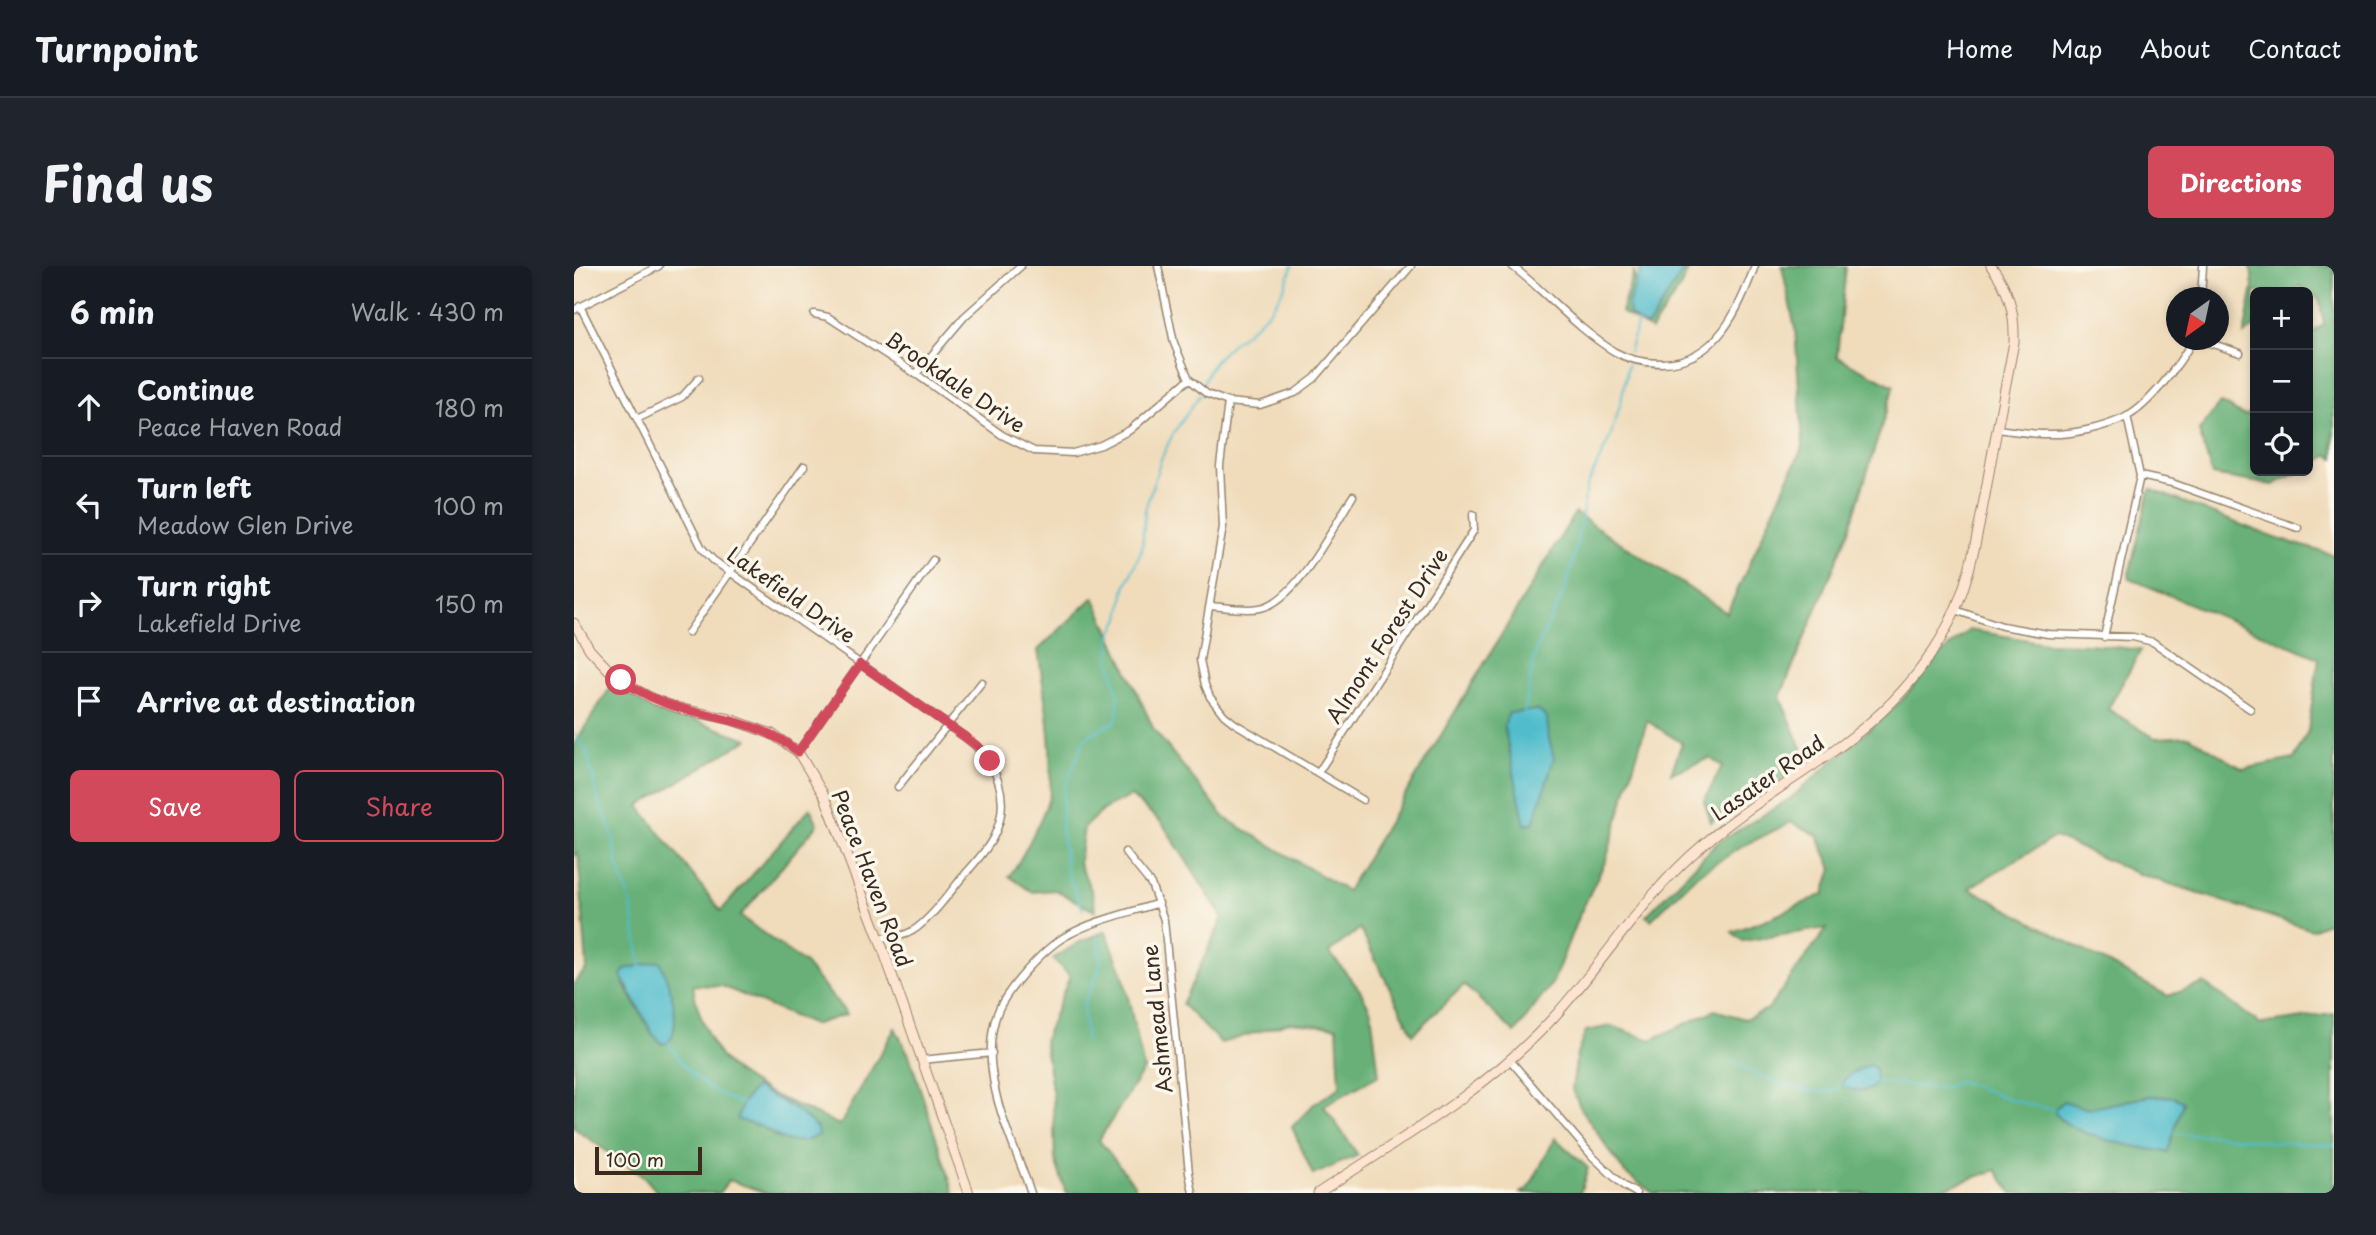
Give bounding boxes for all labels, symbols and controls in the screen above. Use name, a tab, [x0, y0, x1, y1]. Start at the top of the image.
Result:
text: Turnpoint	[35, 23, 199, 73]
text: Home	[1946, 30, 2013, 66]
text: Map	[2051, 30, 2102, 66]
text: About	[2140, 30, 2210, 66]
text: Contact	[2248, 30, 2341, 66]
text: Find us	[42, 145, 213, 219]
button: Directions	[2148, 146, 2334, 218]
north arrow	[2166, 287, 2229, 350]
map controls	[2250, 287, 2313, 476]
button: +	[2250, 287, 2313, 350]
text: 6 min	[70, 289, 155, 334]
text: Walk · 430 m	[351, 294, 504, 329]
street label: Brookdale Drive	[880, 322, 1032, 440]
button: −	[2250, 350, 2313, 413]
text: Continue	[137, 370, 254, 409]
icon: ahead	[70, 388, 108, 426]
text: 180 m	[435, 390, 504, 425]
text: Peace Haven Road	[137, 409, 342, 444]
button: locate	[2250, 413, 2313, 476]
text: Turn left	[137, 468, 252, 507]
icon: left	[70, 486, 108, 524]
text: 100 m	[434, 488, 504, 523]
text: Meadow Glen Drive	[137, 507, 353, 542]
street label: Lakefield Drive	[721, 538, 863, 650]
street label: Almont Forest Drive	[1317, 541, 1455, 729]
text: Turn right	[137, 566, 271, 605]
icon: right	[70, 584, 108, 622]
text: 150 m	[435, 586, 504, 621]
text: Lakefield Drive	[137, 605, 302, 640]
route start	[605, 664, 636, 695]
icon: arrive	[70, 682, 108, 720]
text: Arrive at destination	[137, 682, 416, 721]
street label: Lasater Road	[1704, 726, 1830, 828]
route end	[974, 745, 1005, 776]
button: Save	[70, 770, 280, 842]
button: Share	[294, 770, 504, 842]
street label: Peace Haven Road	[824, 785, 922, 971]
street label: Ashmead Lane	[1132, 943, 1180, 1095]
scale bar	[595, 1144, 702, 1176]
text: 100 m	[606, 1145, 664, 1173]

